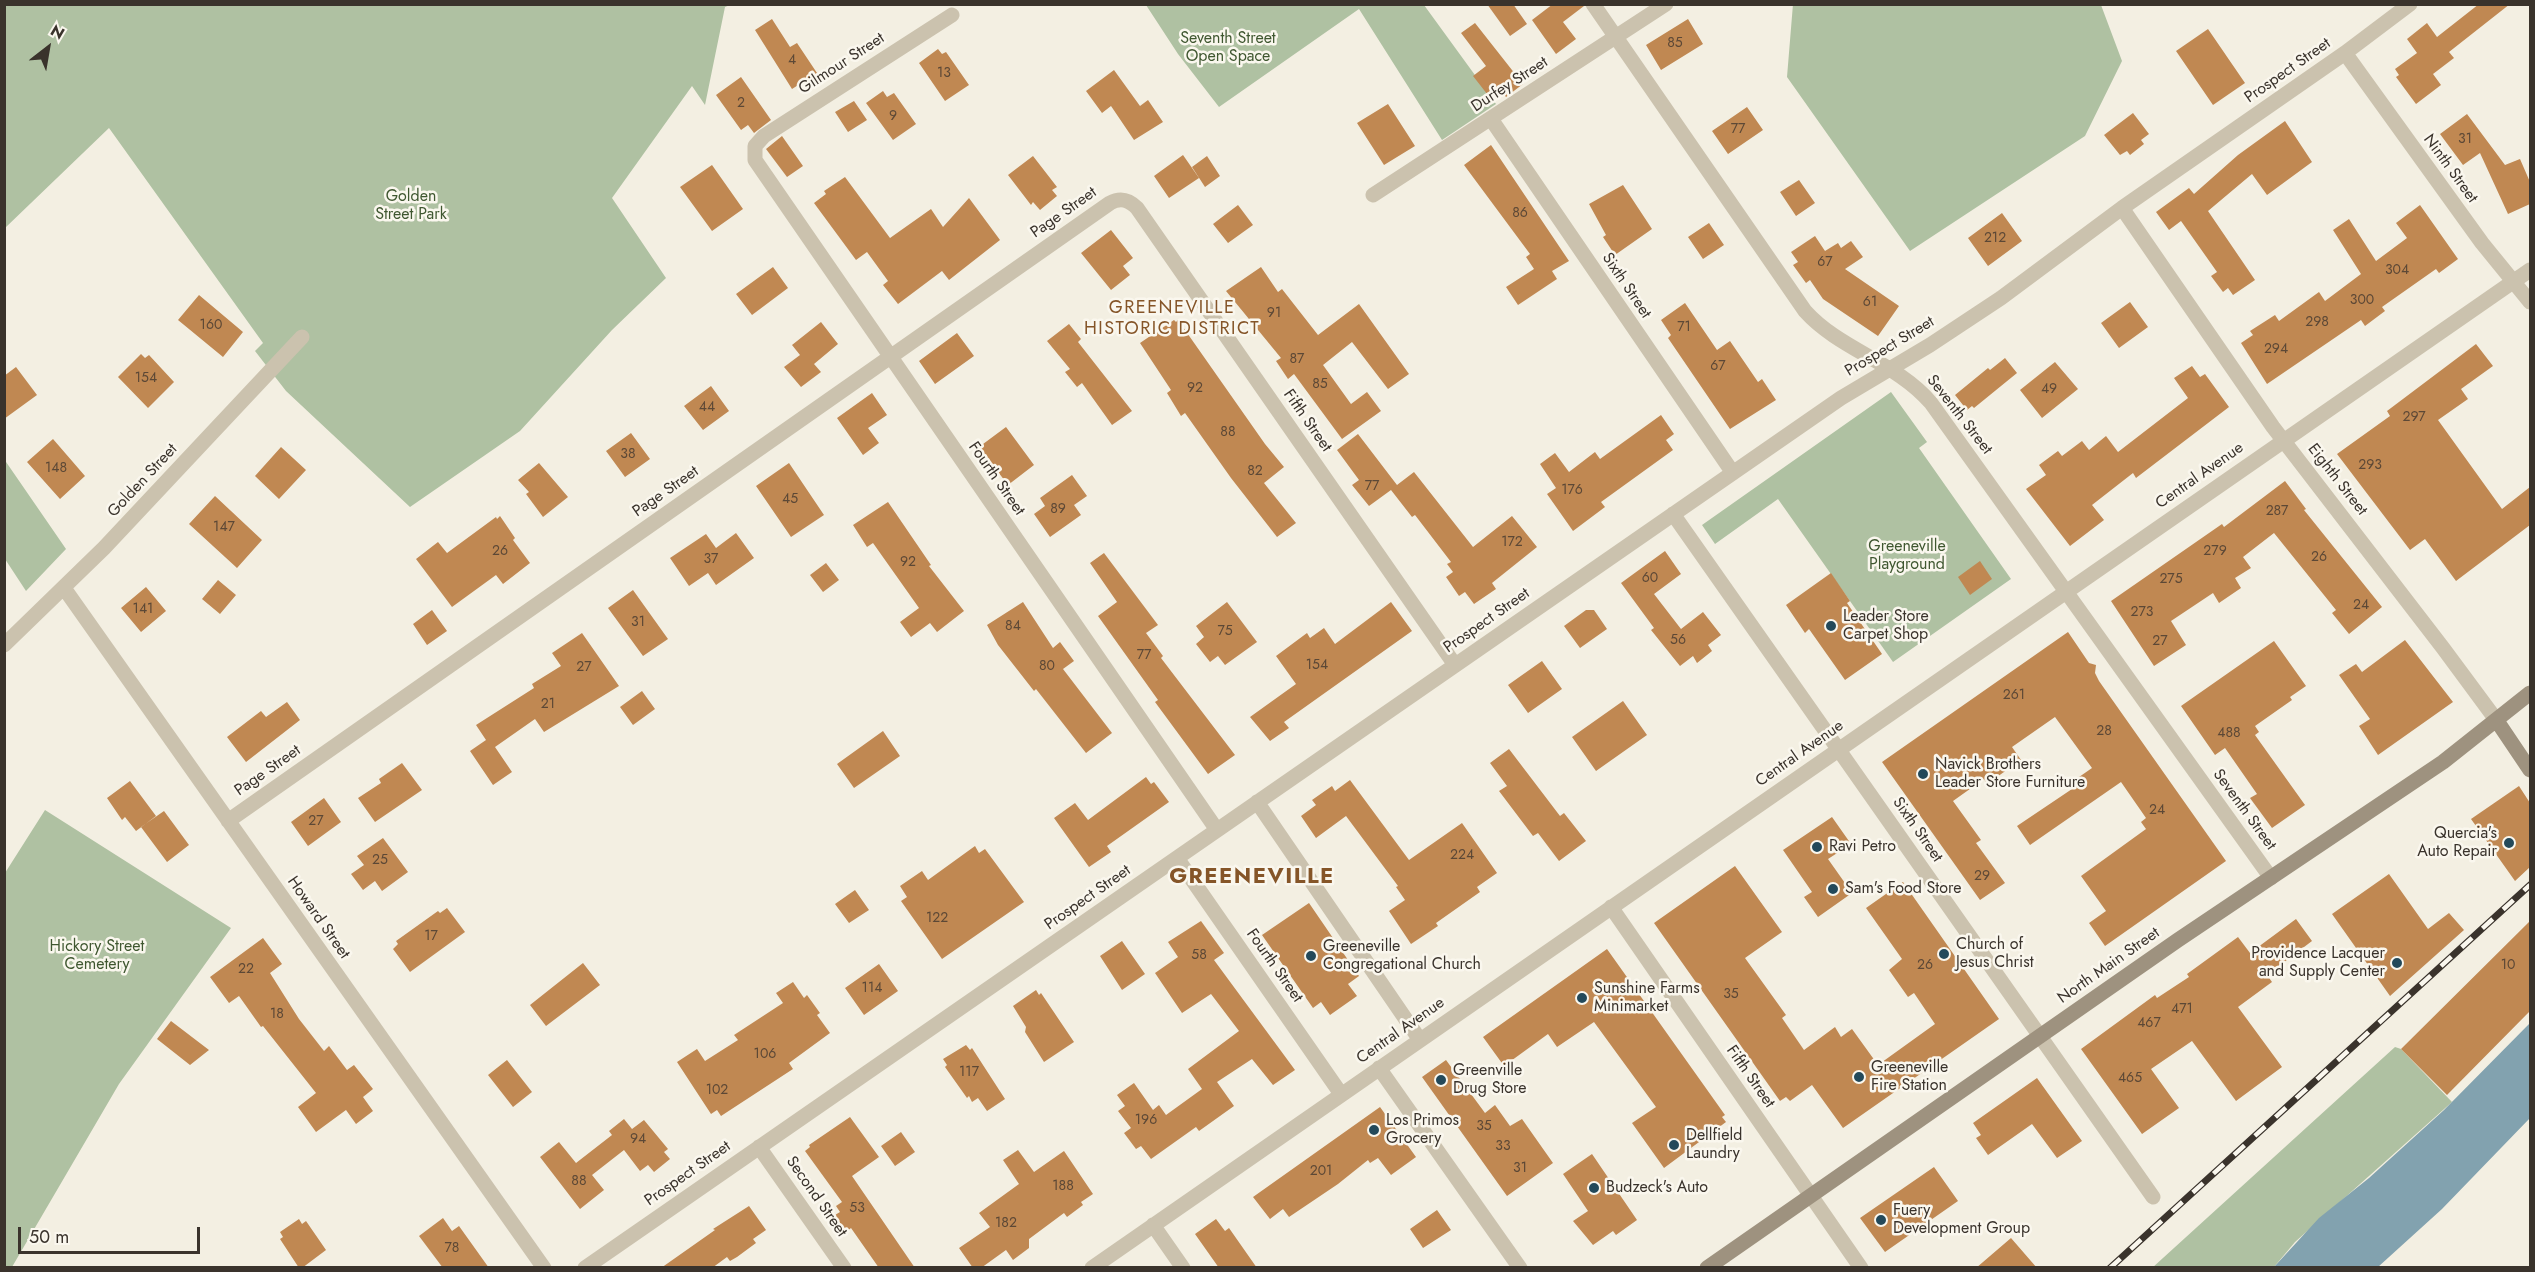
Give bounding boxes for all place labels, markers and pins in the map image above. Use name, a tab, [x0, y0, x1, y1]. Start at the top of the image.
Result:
place label: Leader Store Carpet Shop	[1843, 607, 1929, 645]
marker: Leader Store Carpet Shop	[1824, 619, 1838, 633]
place label: Navick Brothers Leader Store Furniture	[1935, 755, 2085, 793]
marker: Navick Brothers Leader Store Furniture	[1916, 767, 1930, 781]
place label: Quercia's Auto Repair	[2417, 824, 2497, 862]
marker: Quercia's Auto Repair	[2502, 836, 2516, 850]
place label: Ravi Petro	[1829, 837, 1896, 857]
marker: Ravi Petro	[1810, 840, 1824, 854]
place label: Sam's Food Store	[1845, 879, 1961, 899]
marker: Sam's Food Store	[1826, 882, 1840, 896]
place label: Church of Jesus Christ	[1956, 935, 2033, 973]
place label: Greeneville Congregational Church	[1323, 937, 1481, 975]
place label: Providence Lacquer and Supply Center	[2251, 944, 2385, 982]
marker: Church of Jesus Christ	[1937, 947, 1951, 961]
marker: Greeneville Congregational Church	[1304, 949, 1318, 963]
marker: Providence Lacquer and Supply Center	[2390, 956, 2404, 970]
place label: Sunshine Farms Minimarket	[1594, 979, 1700, 1017]
marker: Sunshine Farms Minimarket	[1575, 991, 1589, 1005]
place label: Greeneville Fire Station	[1871, 1058, 1948, 1096]
place label: Greenville Drug Store	[1453, 1061, 1527, 1099]
marker: Greeneville Fire Station	[1852, 1070, 1866, 1084]
marker: Greenville Drug Store	[1434, 1073, 1448, 1087]
place label: Los Primos Grocery	[1386, 1111, 1459, 1149]
marker: Los Primos Grocery	[1367, 1123, 1381, 1137]
place label: Dellfield Laundry	[1686, 1126, 1742, 1164]
marker: Dellfield Laundry	[1667, 1138, 1681, 1152]
place label: Budzeck's Auto	[1606, 1178, 1708, 1198]
marker: Budzeck's Auto	[1587, 1181, 1601, 1195]
place label: Fuery Development Group	[1893, 1201, 2030, 1239]
marker: Fuery Development Group	[1874, 1213, 1888, 1227]

